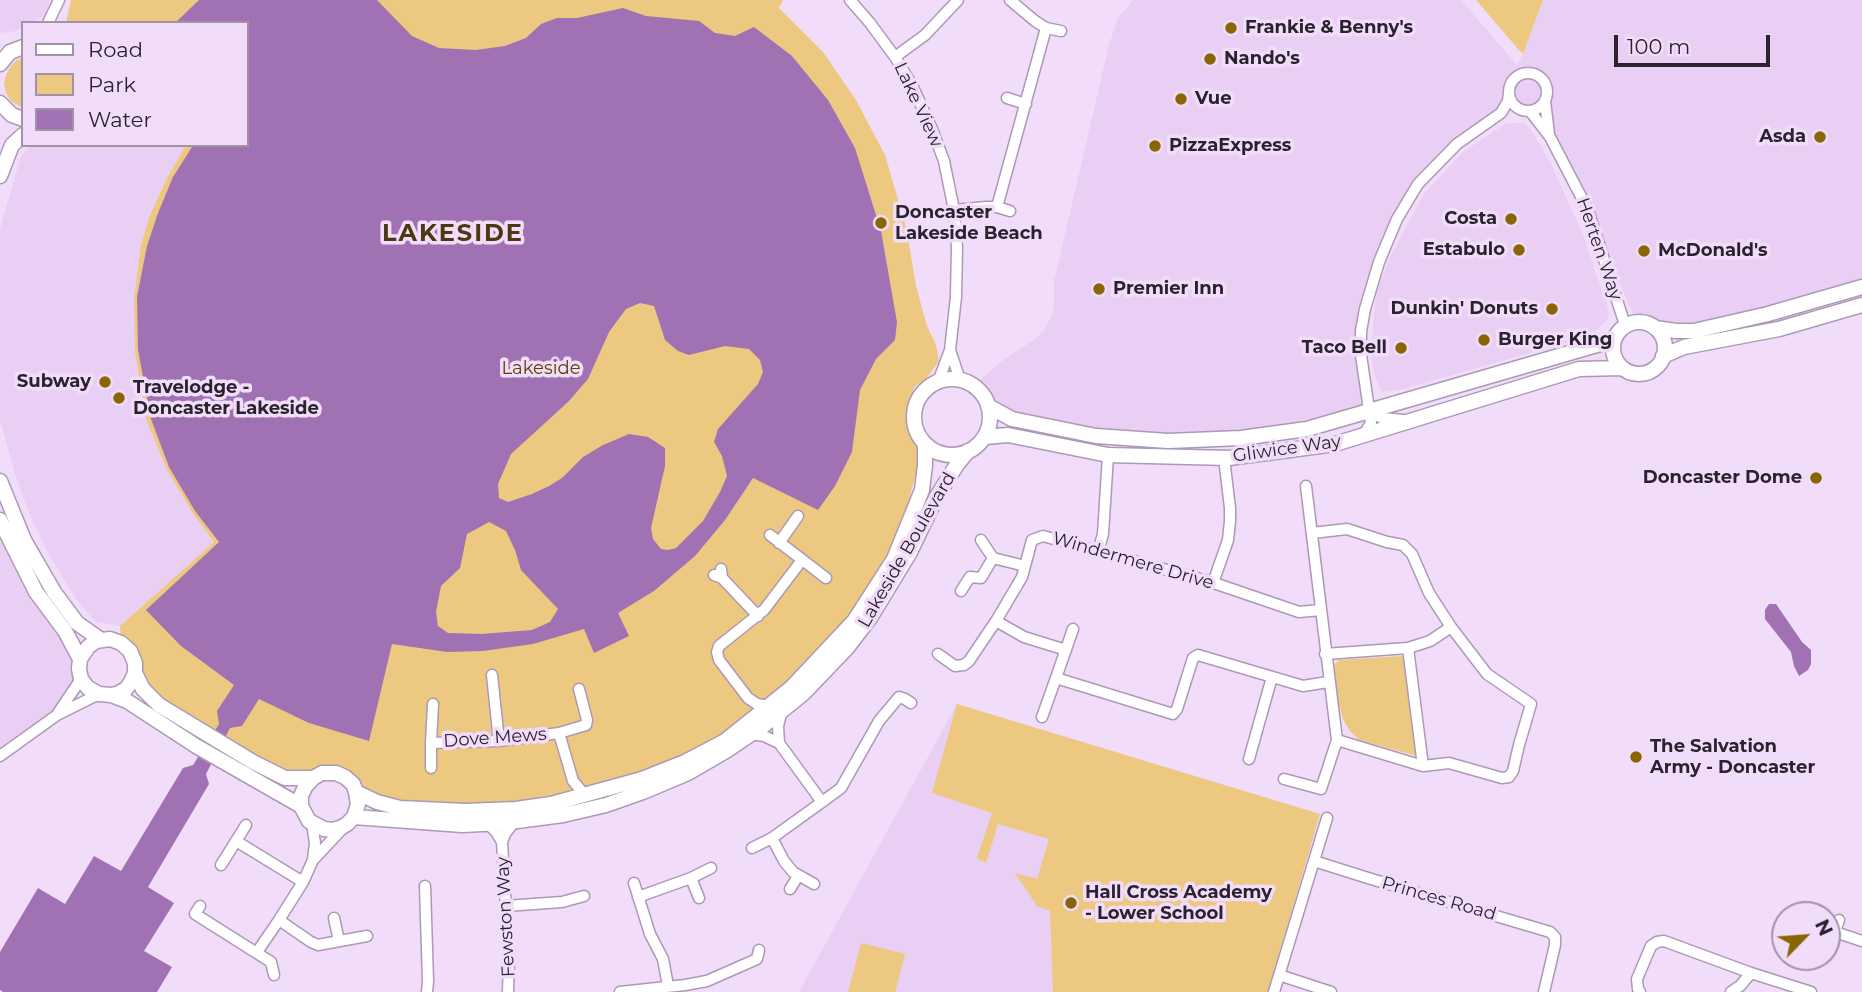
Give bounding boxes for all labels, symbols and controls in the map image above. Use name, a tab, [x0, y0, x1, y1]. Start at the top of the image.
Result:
place label: Frankie & Benny's	[1245, 17, 1413, 39]
marker: Frankie & Benny's	[1223, 20, 1239, 36]
legend	[21, 21, 248, 147]
scale bar	[1617, 21, 1773, 65]
text: 100 m	[1627, 34, 1690, 59]
text: Road	[88, 37, 143, 62]
place label: Nando's	[1224, 48, 1300, 70]
marker: Nando's	[1202, 51, 1218, 67]
street label: Lake View	[889, 59, 947, 151]
text: Park	[88, 72, 136, 97]
place label: Vue	[1195, 88, 1232, 110]
marker: Vue	[1173, 91, 1189, 107]
text: Water	[88, 107, 152, 132]
place label: Asda	[1759, 126, 1806, 148]
marker: Asda	[1812, 129, 1828, 145]
place label: PizzaExpress	[1169, 135, 1291, 157]
marker: PizzaExpress	[1147, 138, 1163, 154]
street label: Herten Way	[1571, 195, 1627, 303]
place label: Doncaster Lakeside Beach	[895, 202, 1043, 244]
place label: Costa	[1444, 208, 1497, 230]
marker: Costa	[1503, 211, 1519, 227]
marker: Doncaster Lakeside Beach	[873, 215, 889, 231]
district label: LAKESIDE	[383, 220, 523, 248]
place label: Estabulo	[1423, 239, 1505, 261]
place label: McDonald's	[1658, 240, 1768, 262]
marker: Estabulo	[1511, 242, 1527, 258]
marker: McDonald's	[1636, 243, 1652, 259]
place label: Premier Inn	[1113, 278, 1224, 300]
marker: Premier Inn	[1091, 281, 1107, 297]
place label: Dunkin' Donuts	[1391, 298, 1538, 320]
marker: Dunkin' Donuts	[1544, 301, 1560, 317]
place label: Burger King	[1498, 329, 1612, 351]
marker: Burger King	[1476, 332, 1492, 348]
place label: Taco Bell	[1302, 337, 1387, 359]
marker: Taco Bell	[1393, 340, 1409, 356]
park label: Lakeside	[501, 358, 581, 380]
place label: Subway	[17, 371, 91, 393]
marker: Subway	[97, 374, 113, 390]
place label: Travelodge - Doncaster Lakeside	[133, 377, 319, 420]
marker: Travelodge - Doncaster Lakeside	[111, 390, 127, 406]
street label: Gliwice Way	[1232, 431, 1342, 467]
place label: Doncaster Dome	[1643, 467, 1802, 489]
street label: Lakeside Boulevard	[854, 469, 960, 631]
marker: Doncaster Dome	[1808, 470, 1824, 486]
street label: Windermere Drive	[1050, 528, 1216, 594]
street label: Dove Mews	[443, 724, 547, 752]
place label: The Salvation Army - Doncaster	[1650, 736, 1815, 778]
marker: The Salvation Army - Doncaster	[1628, 749, 1644, 765]
street label: Fewston Way	[492, 856, 520, 978]
street label: Princes Road	[1379, 872, 1499, 926]
place label: Hall Cross Academy - Lower School	[1085, 882, 1272, 924]
marker: Hall Cross Academy - Lower School	[1063, 895, 1079, 911]
north arrow	[1771, 901, 1841, 971]
text: N	[1810, 916, 1837, 940]

